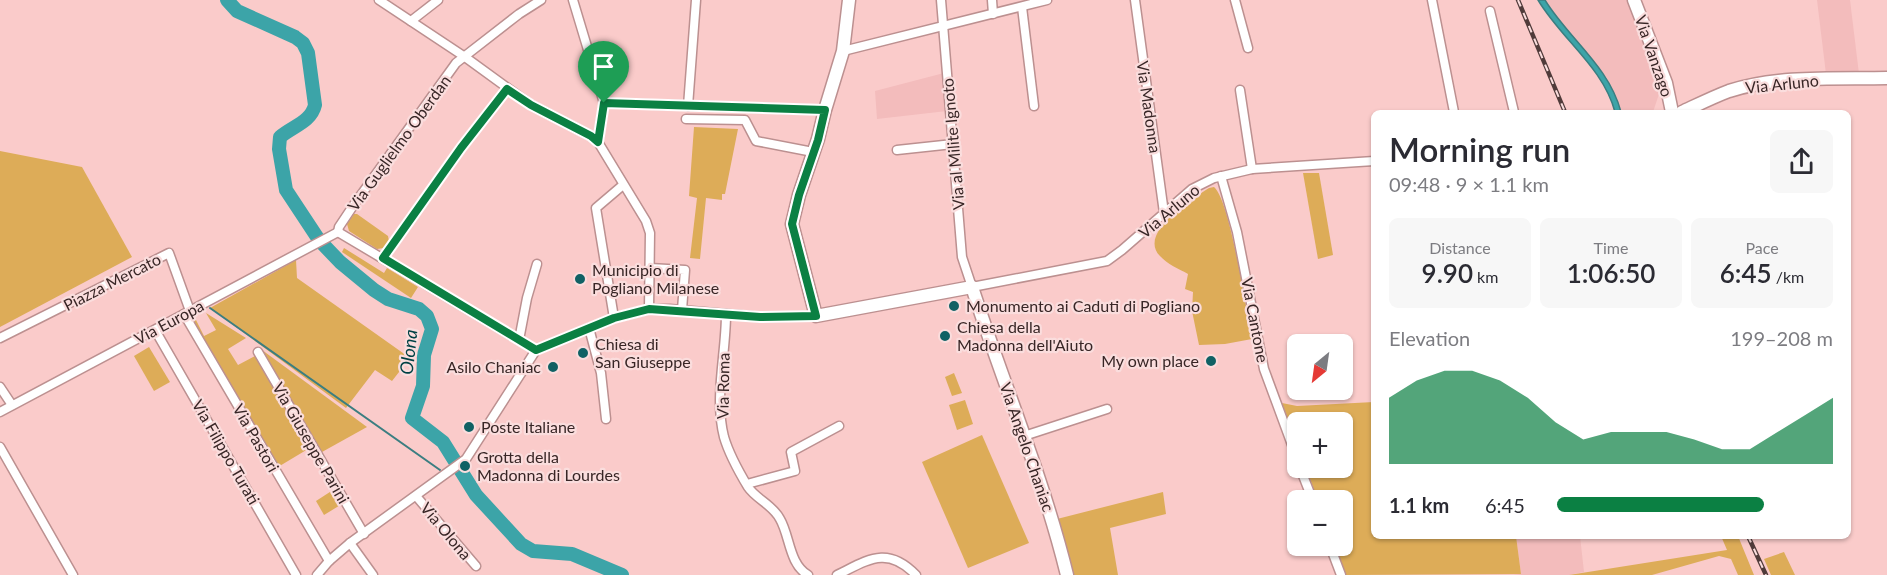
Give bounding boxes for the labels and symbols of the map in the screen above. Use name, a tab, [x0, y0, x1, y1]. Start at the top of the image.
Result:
street label: Via Vanzago	[1632, 12, 1677, 99]
pin	[578, 41, 629, 103]
street label: Via Madonna	[1134, 59, 1165, 154]
street label: Via Arluno	[1744, 70, 1819, 97]
street label: Via Guglielmo Oberdan	[343, 71, 454, 214]
street label: Via al Milite Ignoto	[937, 77, 968, 211]
street label: Via Arluno	[1134, 180, 1203, 242]
street label: Piazza Mercato	[60, 249, 164, 314]
place label: Municipio di Pogliano Milanese	[592, 260, 719, 297]
marker: Municipio di Pogliano Milanese	[573, 272, 587, 286]
street label: Via Cantone	[1238, 276, 1273, 364]
street label: Via Europa	[131, 295, 207, 348]
place label: Monumento ai Caduti di Pogliano	[966, 296, 1200, 315]
marker: Monumento ai Caduti di Pogliano	[947, 299, 961, 313]
place label: Chiesa della Madonna dell'Aiuto	[957, 317, 1093, 354]
water label: Olona	[395, 328, 421, 376]
marker: Chiesa della Madonna dell'Aiuto	[938, 329, 952, 343]
place label: Chiesa di San Giuseppe	[595, 334, 691, 371]
north arrow	[1287, 334, 1353, 400]
marker: Chiesa di San Giuseppe	[576, 346, 590, 360]
place label: My own place	[1101, 351, 1199, 370]
street label: Via Roma	[712, 353, 733, 419]
marker: My own place	[1204, 354, 1218, 368]
place label: Asilo Chaniac	[447, 357, 541, 376]
marker: Asilo Chaniac	[546, 360, 560, 374]
street label: Via Giuseppe Parini	[269, 379, 354, 507]
street label: Via Angelo Chaniac	[996, 380, 1059, 514]
street label: Via Filippo Turati	[189, 396, 264, 508]
street label: Via Pastori	[229, 400, 284, 475]
place label: Poste Italiane	[481, 417, 575, 436]
marker: Poste Italiane	[462, 420, 476, 434]
place label: Grotta della Madonna di Lourdes	[477, 447, 620, 484]
marker: Grotta della Madonna di Lourdes	[458, 459, 472, 473]
street label: Via Olona	[417, 498, 476, 563]

